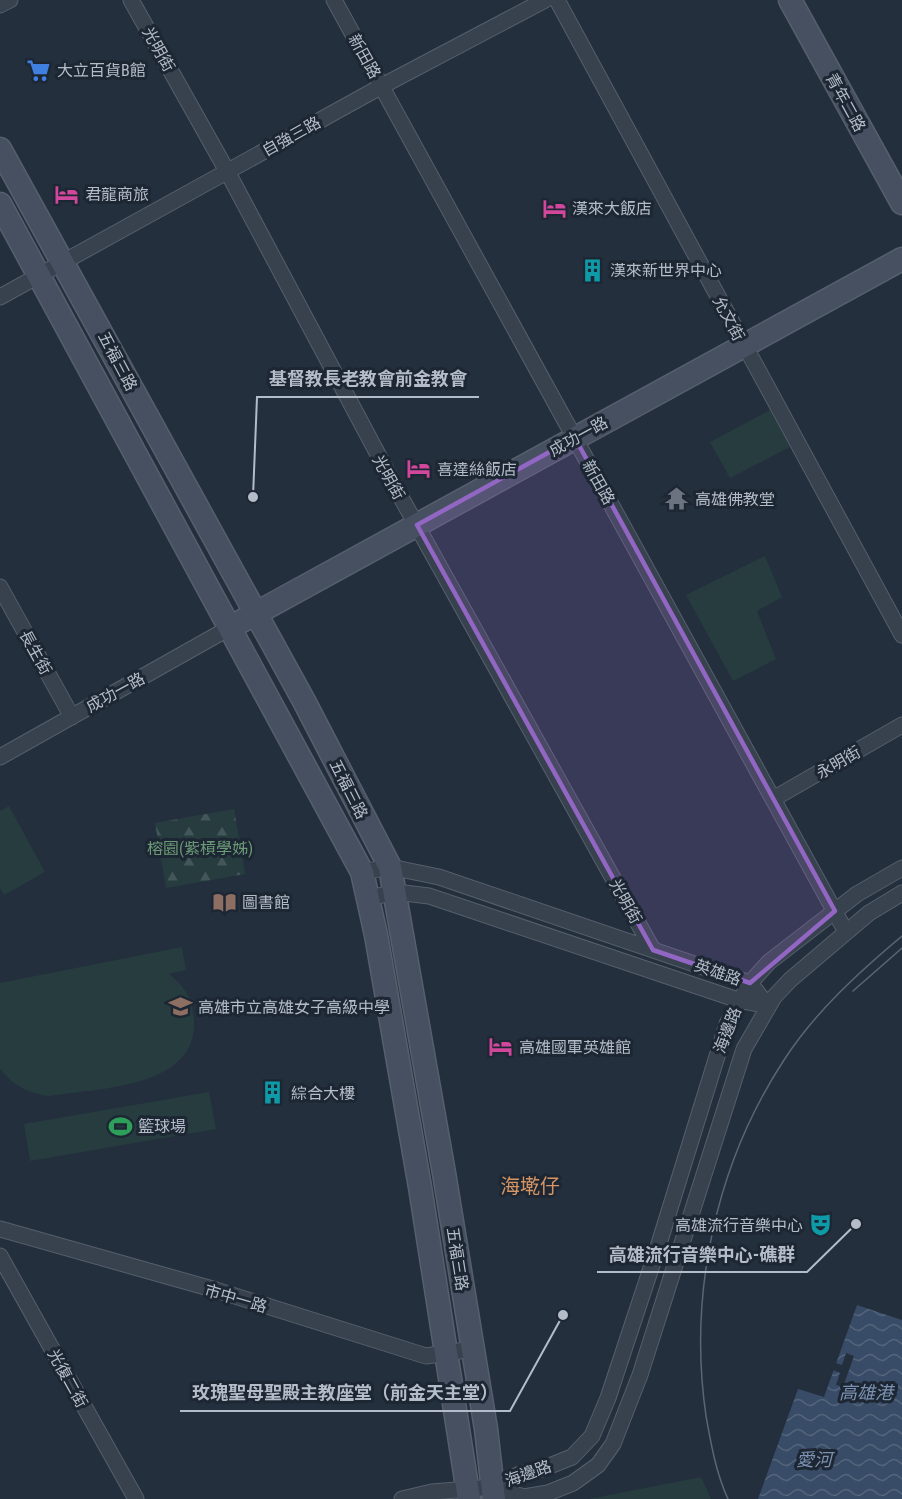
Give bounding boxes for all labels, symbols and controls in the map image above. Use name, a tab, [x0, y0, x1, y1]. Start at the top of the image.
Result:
street label: 光明街	[139, 24, 179, 75]
street label: 新田路	[345, 31, 385, 82]
supermarket icon: 大立百貨B館	[26, 57, 52, 83]
place label: 大立百貨B館	[57, 61, 146, 80]
street label: 青年二路	[822, 70, 869, 135]
street label: 自強三路	[259, 113, 324, 160]
hotel icon: 君龍商旅	[54, 181, 80, 207]
place label: 君龍商旅	[85, 185, 149, 204]
hotel icon: 漢來大飯店	[541, 195, 567, 221]
place label: 漢來大飯店	[572, 199, 652, 218]
building icon: 漢來新世界中心	[579, 257, 605, 283]
place label: 漢來新世界中心	[610, 261, 722, 280]
street label: 允文街	[709, 293, 748, 344]
street label: 五福三路	[94, 329, 141, 394]
callout: 基督教長老教會前金教會	[257, 361, 479, 397]
text: 基督教長老教會前金教會	[269, 368, 468, 389]
street label: 成功一路	[546, 413, 611, 460]
street label: 光明街	[369, 452, 409, 503]
hotel icon: 喜達絲飯店	[406, 456, 432, 482]
street label: 新田路	[579, 457, 619, 508]
place label: 喜達絲飯店	[437, 460, 517, 479]
temple icon: 高雄佛教堂	[664, 486, 690, 512]
place label: 高雄佛教堂	[695, 490, 775, 509]
street label: 長生街	[16, 627, 56, 678]
street label: 成功一路	[83, 669, 148, 716]
street label: 永明街	[813, 742, 864, 783]
street label: 五福三路	[326, 756, 372, 822]
park label: 榕園(紫槓學姊)	[147, 839, 253, 858]
street label: 光明街	[606, 876, 646, 927]
library icon: 圖書館	[211, 889, 237, 915]
place label: 圖書館	[242, 893, 290, 912]
street label: 英雄路	[692, 956, 744, 989]
school or university icon: 高雄市立高雄女子高級中學	[167, 994, 193, 1020]
place label: 高雄市立高雄女子高級中學	[198, 998, 390, 1017]
street label: 海邊路	[710, 1004, 745, 1056]
hotel icon: 高雄國軍英雄館	[488, 1034, 514, 1060]
place label: 高雄國軍英雄館	[519, 1038, 631, 1057]
building icon: 綜合大樓	[260, 1080, 286, 1106]
place label: 綜合大樓	[291, 1084, 355, 1103]
sports icon: 籃球場	[107, 1113, 133, 1139]
place label: 籃球場	[138, 1117, 186, 1136]
district label: 海墘仔	[500, 1174, 560, 1198]
theatre icon: 高雄流行音樂中心	[808, 1212, 834, 1238]
place label: 高雄流行音樂中心	[675, 1216, 803, 1235]
street label: 五福三路	[443, 1226, 472, 1292]
callout: 高雄流行音樂中心-礁群	[597, 1236, 807, 1272]
text: 高雄流行音樂中心-礁群	[609, 1244, 795, 1265]
street label: 市中一路	[202, 1281, 269, 1316]
street label: 光復二街	[44, 1346, 91, 1411]
callout: 玫瑰聖母聖殿主教座堂（前金天主堂）	[180, 1375, 510, 1411]
text: 玫瑰聖母聖殿主教座堂（前金天主堂）	[192, 1382, 498, 1403]
water label: 高雄港	[839, 1382, 896, 1403]
water label: 愛河	[796, 1449, 835, 1470]
street label: 海邊路	[502, 1456, 554, 1491]

